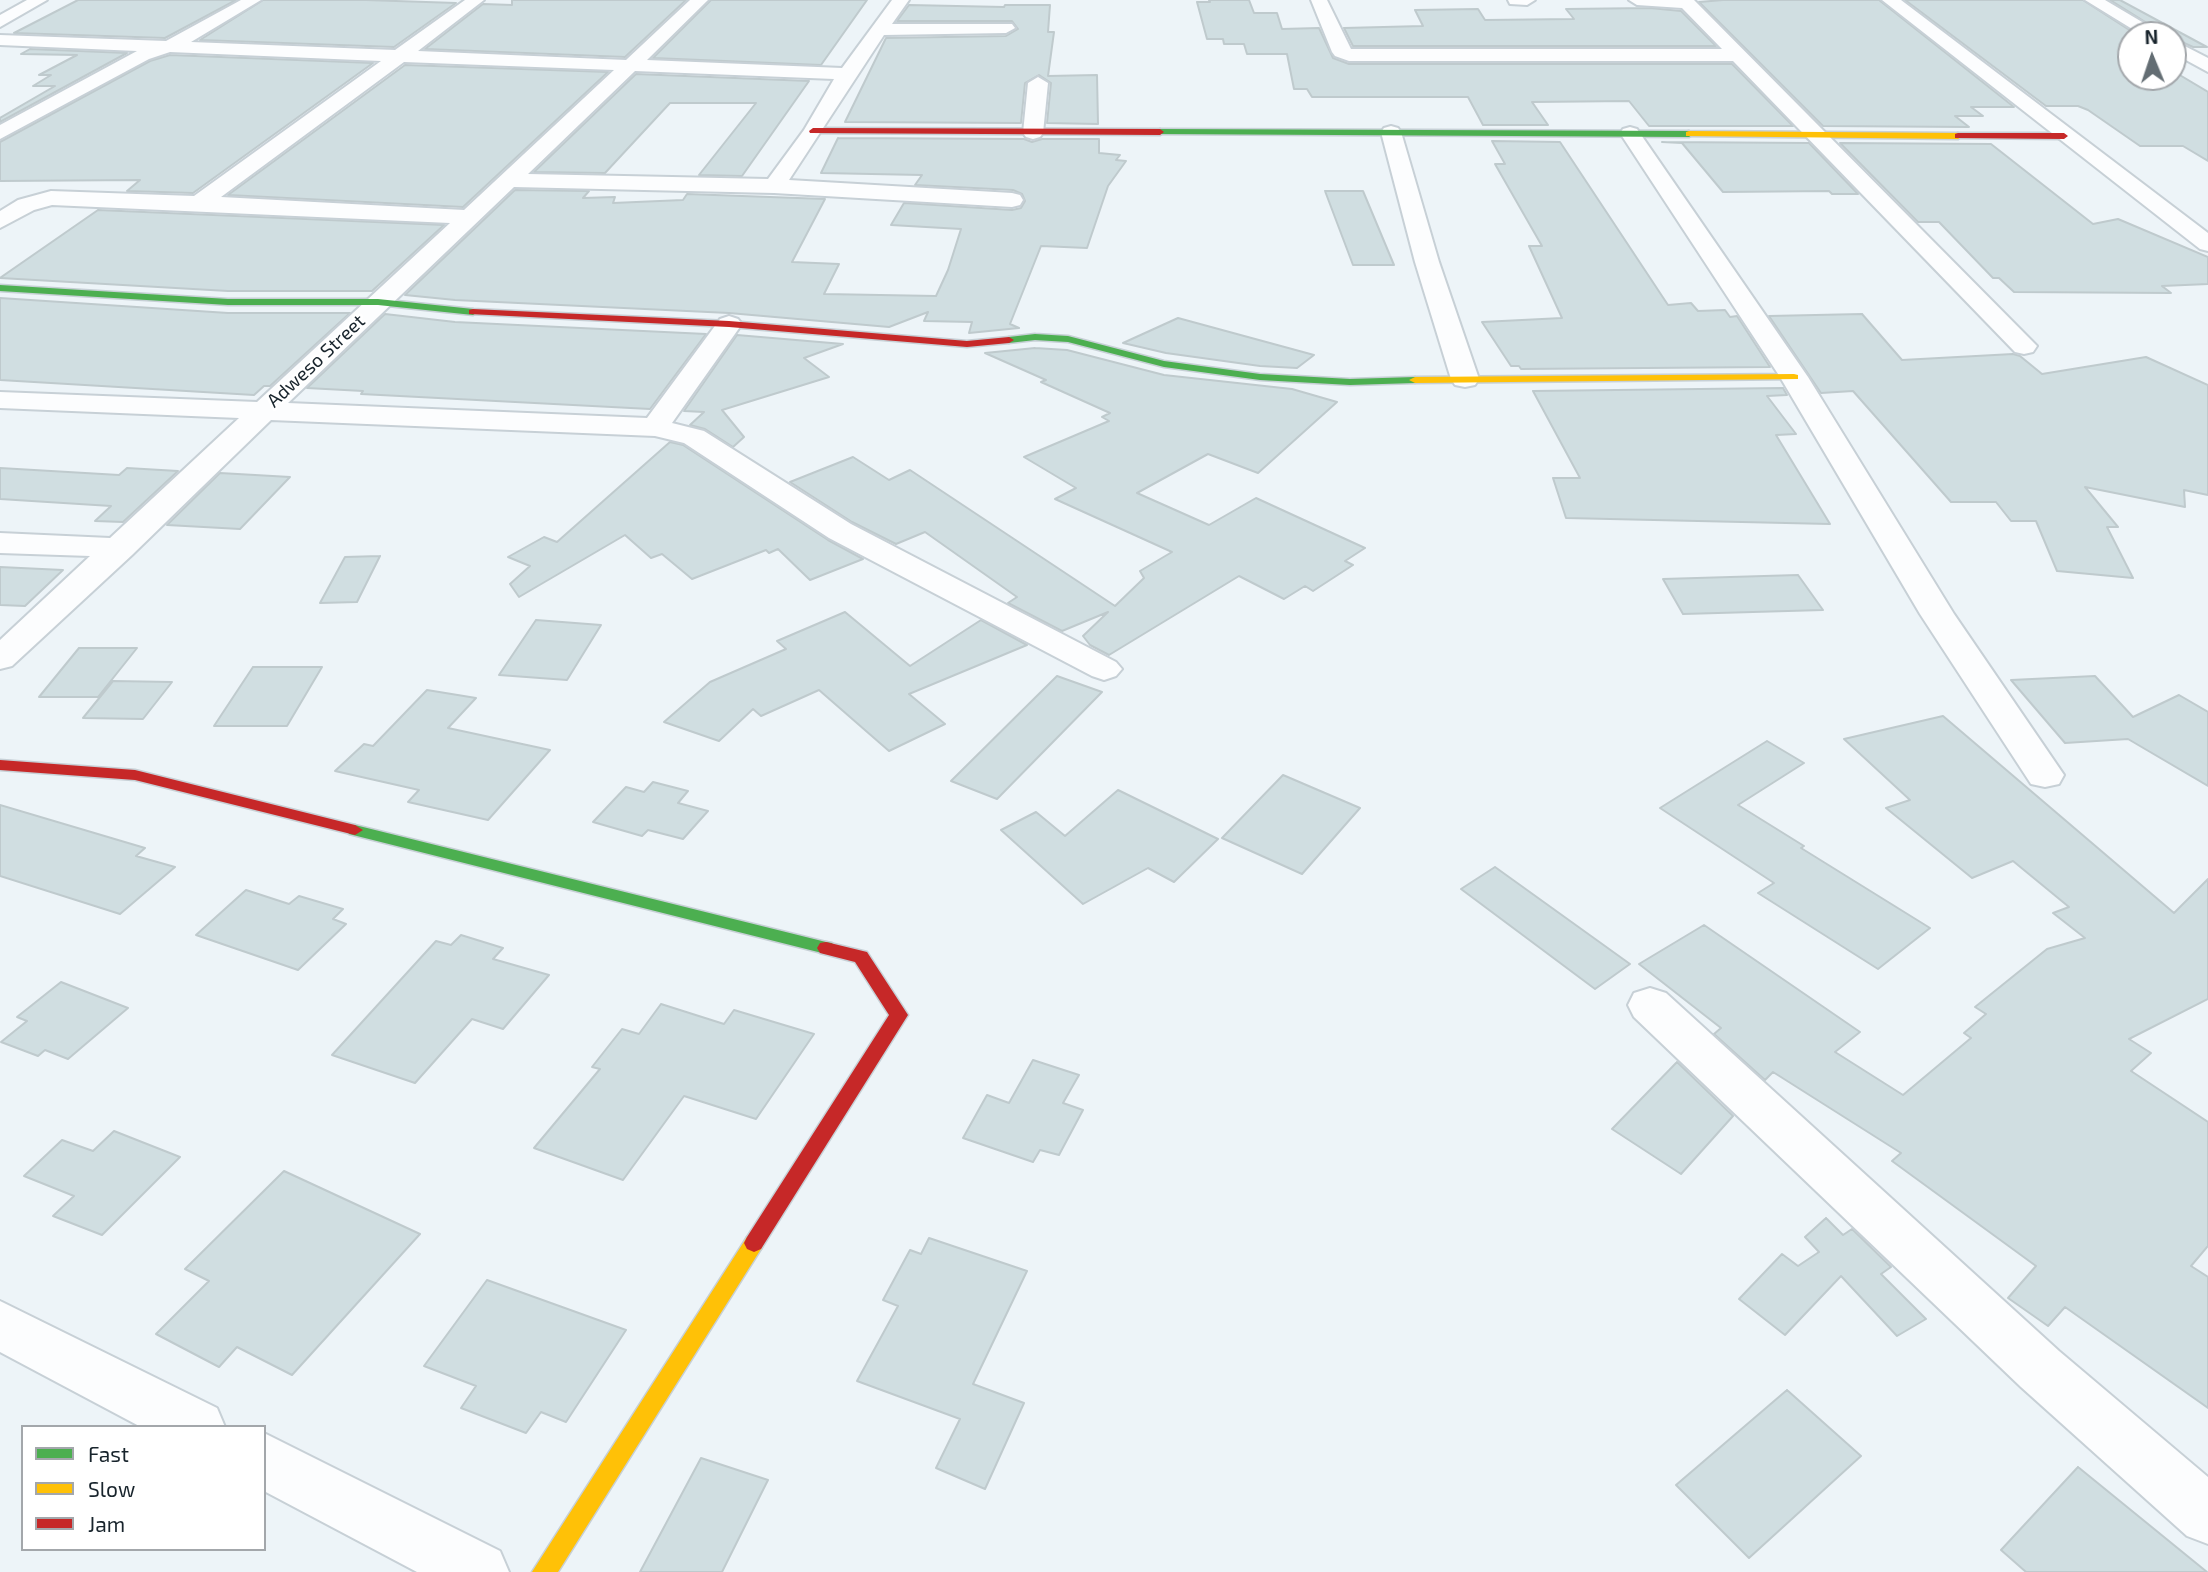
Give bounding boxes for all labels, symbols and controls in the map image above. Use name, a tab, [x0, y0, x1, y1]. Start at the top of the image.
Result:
north arrow	[2117, 21, 2187, 91]
text: N	[2144, 25, 2159, 48]
street label: Adweso Street	[262, 310, 370, 412]
legend	[21, 1425, 266, 1551]
text: Fast	[88, 1441, 129, 1466]
text: Slow	[88, 1476, 135, 1501]
text: Jam	[88, 1511, 125, 1536]

